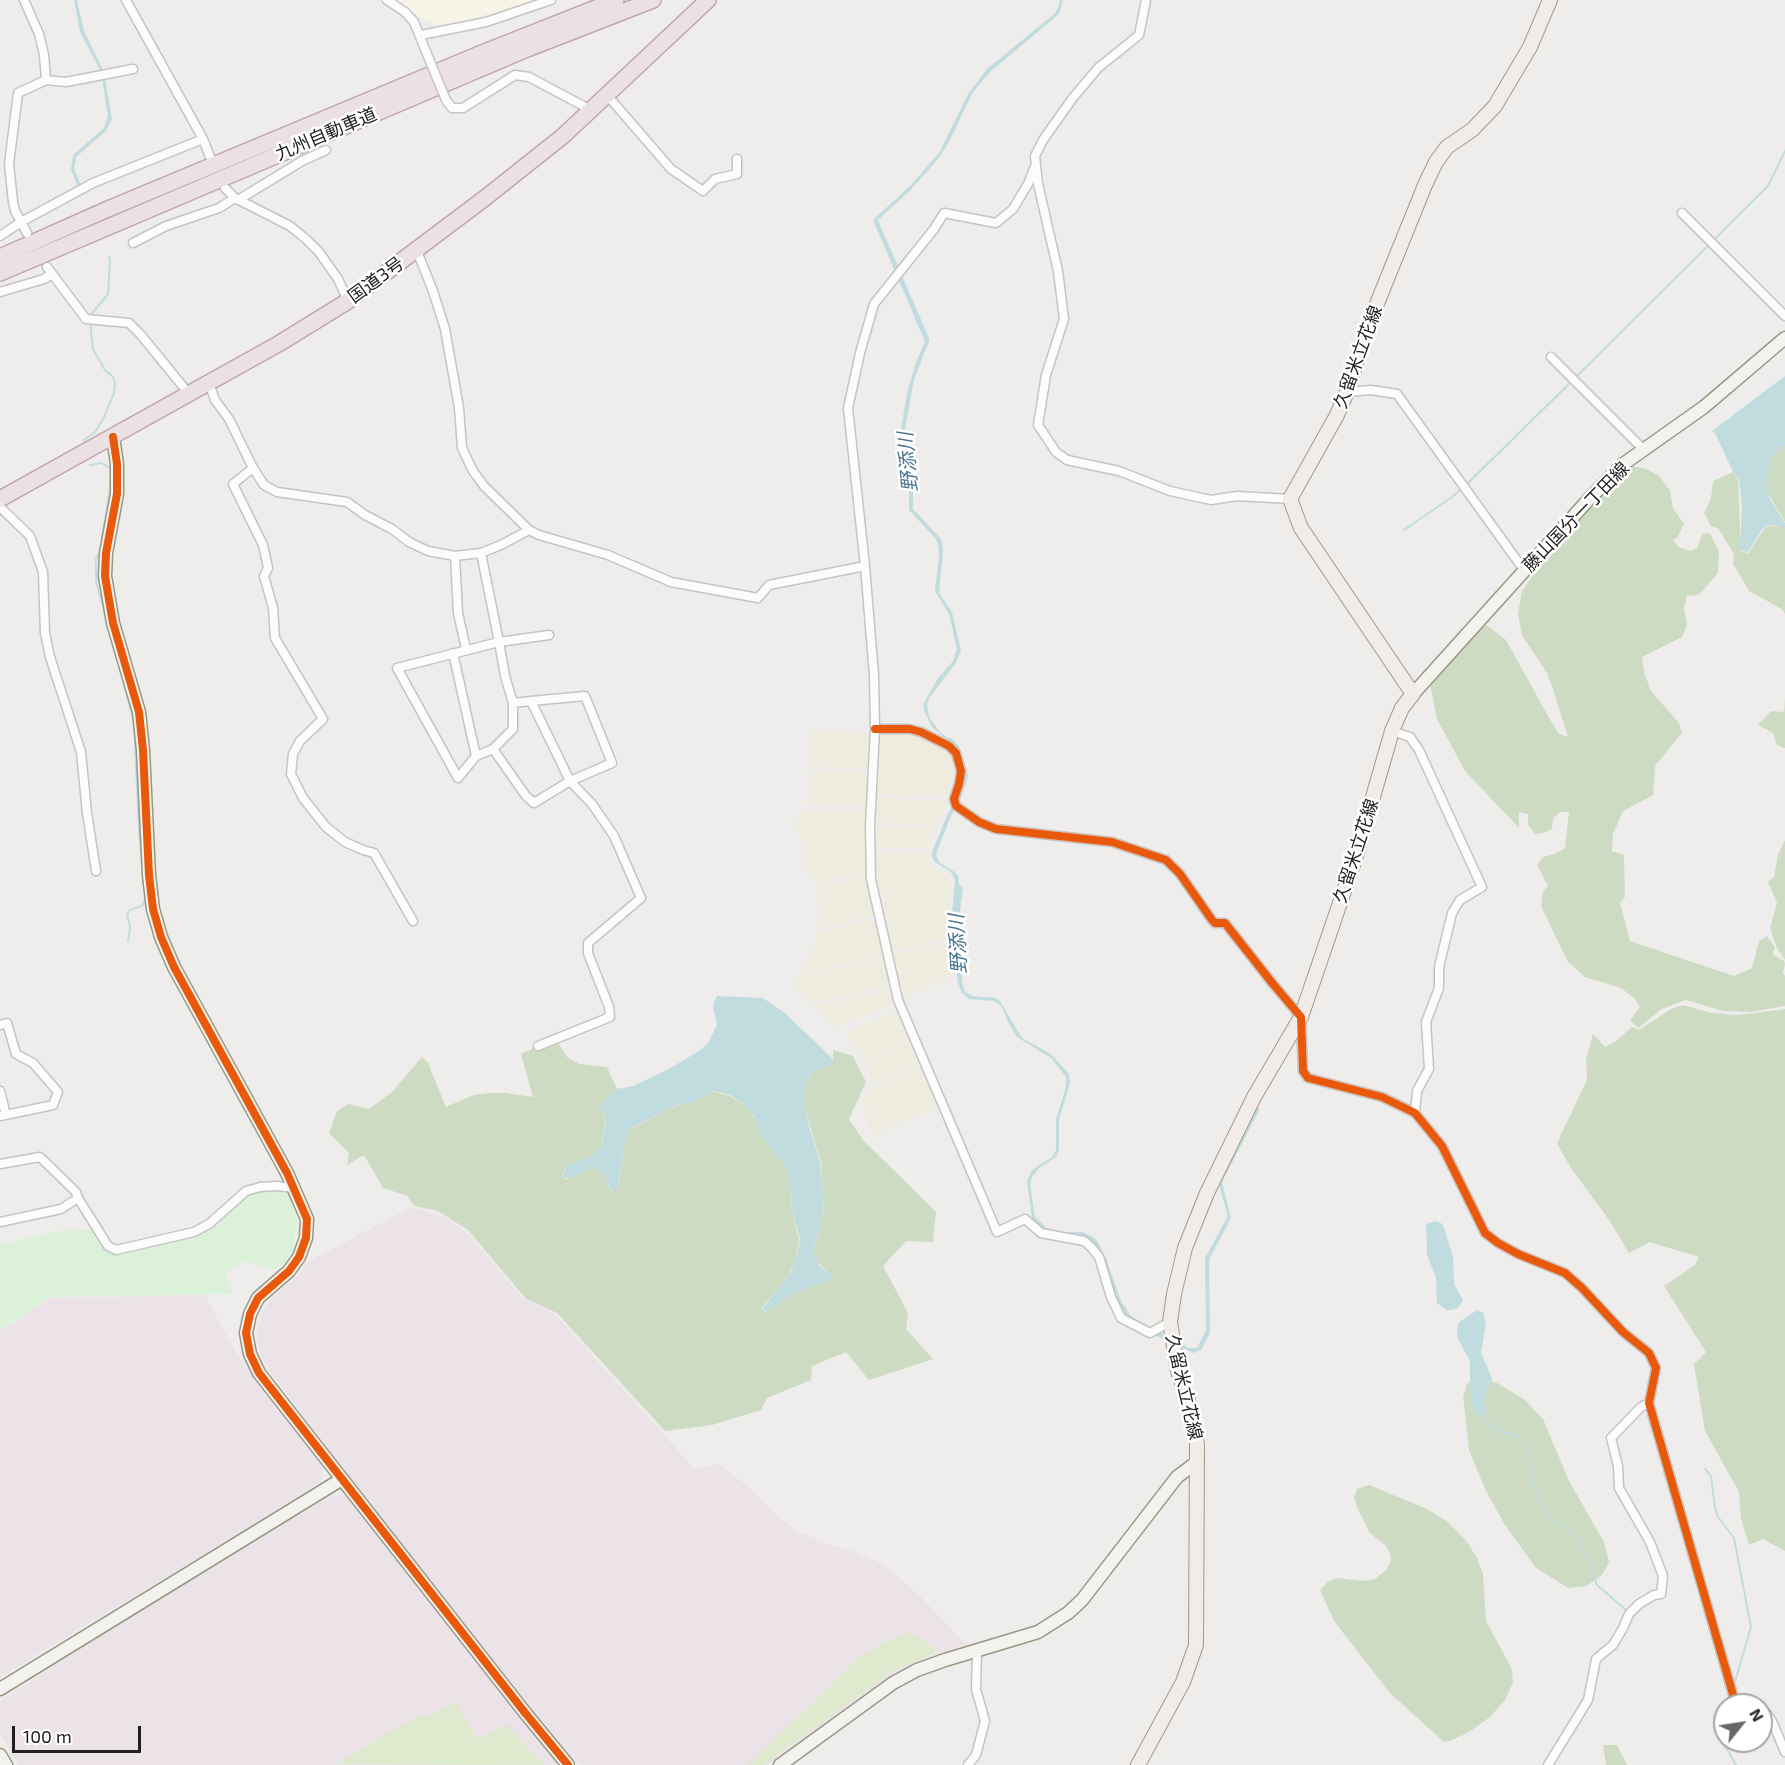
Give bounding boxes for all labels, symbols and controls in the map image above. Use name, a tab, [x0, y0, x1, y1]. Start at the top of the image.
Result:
street label: 九州自動車道	[272, 103, 380, 165]
street label: 国道3号	[344, 252, 408, 308]
street label: 久留米立花線	[1329, 303, 1387, 411]
water label: 野添川	[893, 431, 923, 493]
street label: 藤山国分一丁田線	[1518, 458, 1634, 576]
street label: 久留米立花線	[1329, 796, 1383, 906]
water label: 野添川	[944, 913, 972, 975]
street label: 久留米立花線	[1161, 1332, 1207, 1442]
north arrow	[1713, 1693, 1773, 1753]
text: N	[1746, 1705, 1768, 1725]
scale bar	[15, 1714, 144, 1752]
text: 100 m	[23, 1725, 72, 1747]

